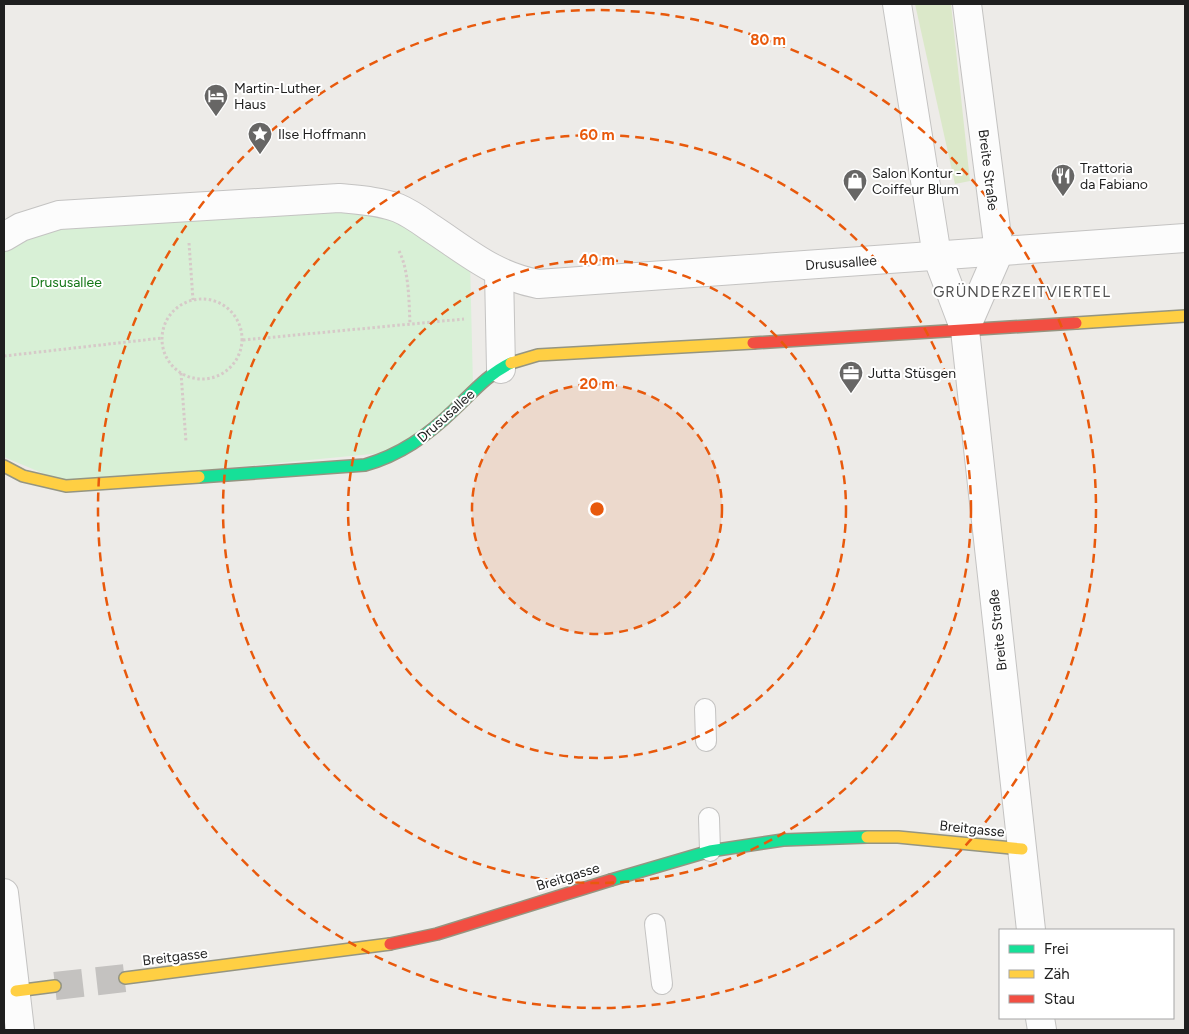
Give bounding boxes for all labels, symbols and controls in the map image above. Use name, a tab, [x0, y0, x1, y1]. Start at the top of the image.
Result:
text: 80 m	[750, 31, 786, 49]
place label: Martin-Luther Haus	[234, 80, 321, 113]
hotel icon: Martin-Luther Haus	[203, 83, 229, 117]
place icon: Ilse Hoffmann	[247, 121, 273, 155]
place label: Ilse Hoffmann	[278, 126, 366, 143]
text: 60 m	[579, 126, 615, 144]
street label: Breite Straße	[975, 128, 1001, 212]
place label: Trattoria da Fabiano	[1080, 160, 1148, 193]
restaurant icon: Trattoria da Fabiano	[1050, 163, 1076, 197]
place label: Salon Kontur - Coiffeur Blum	[872, 165, 962, 198]
shop icon: Salon Kontur - Coiffeur Blum	[842, 168, 868, 202]
text: 40 m	[579, 251, 615, 269]
street label: Drususallee	[805, 252, 878, 274]
park label: Drususallee	[30, 274, 102, 291]
district label: GRÜNDERZEITVIERTEL	[933, 283, 1111, 301]
office icon: Jutta Stüsgen	[838, 360, 864, 394]
place label: Jutta Stüsgen	[868, 365, 956, 382]
text: 20 m	[579, 375, 615, 393]
street label: Drususallee	[414, 385, 479, 446]
centre of rings	[588, 500, 606, 518]
street label: Breite Straße	[985, 588, 1011, 672]
street label: Breitgasse	[939, 817, 1006, 841]
street label: Breitgasse	[534, 859, 602, 895]
legend	[999, 929, 1174, 1019]
text: Frei	[1044, 940, 1069, 958]
street label: Breitgasse	[141, 945, 209, 969]
text: Zäh	[1044, 965, 1070, 983]
text: Stau	[1044, 990, 1075, 1008]

